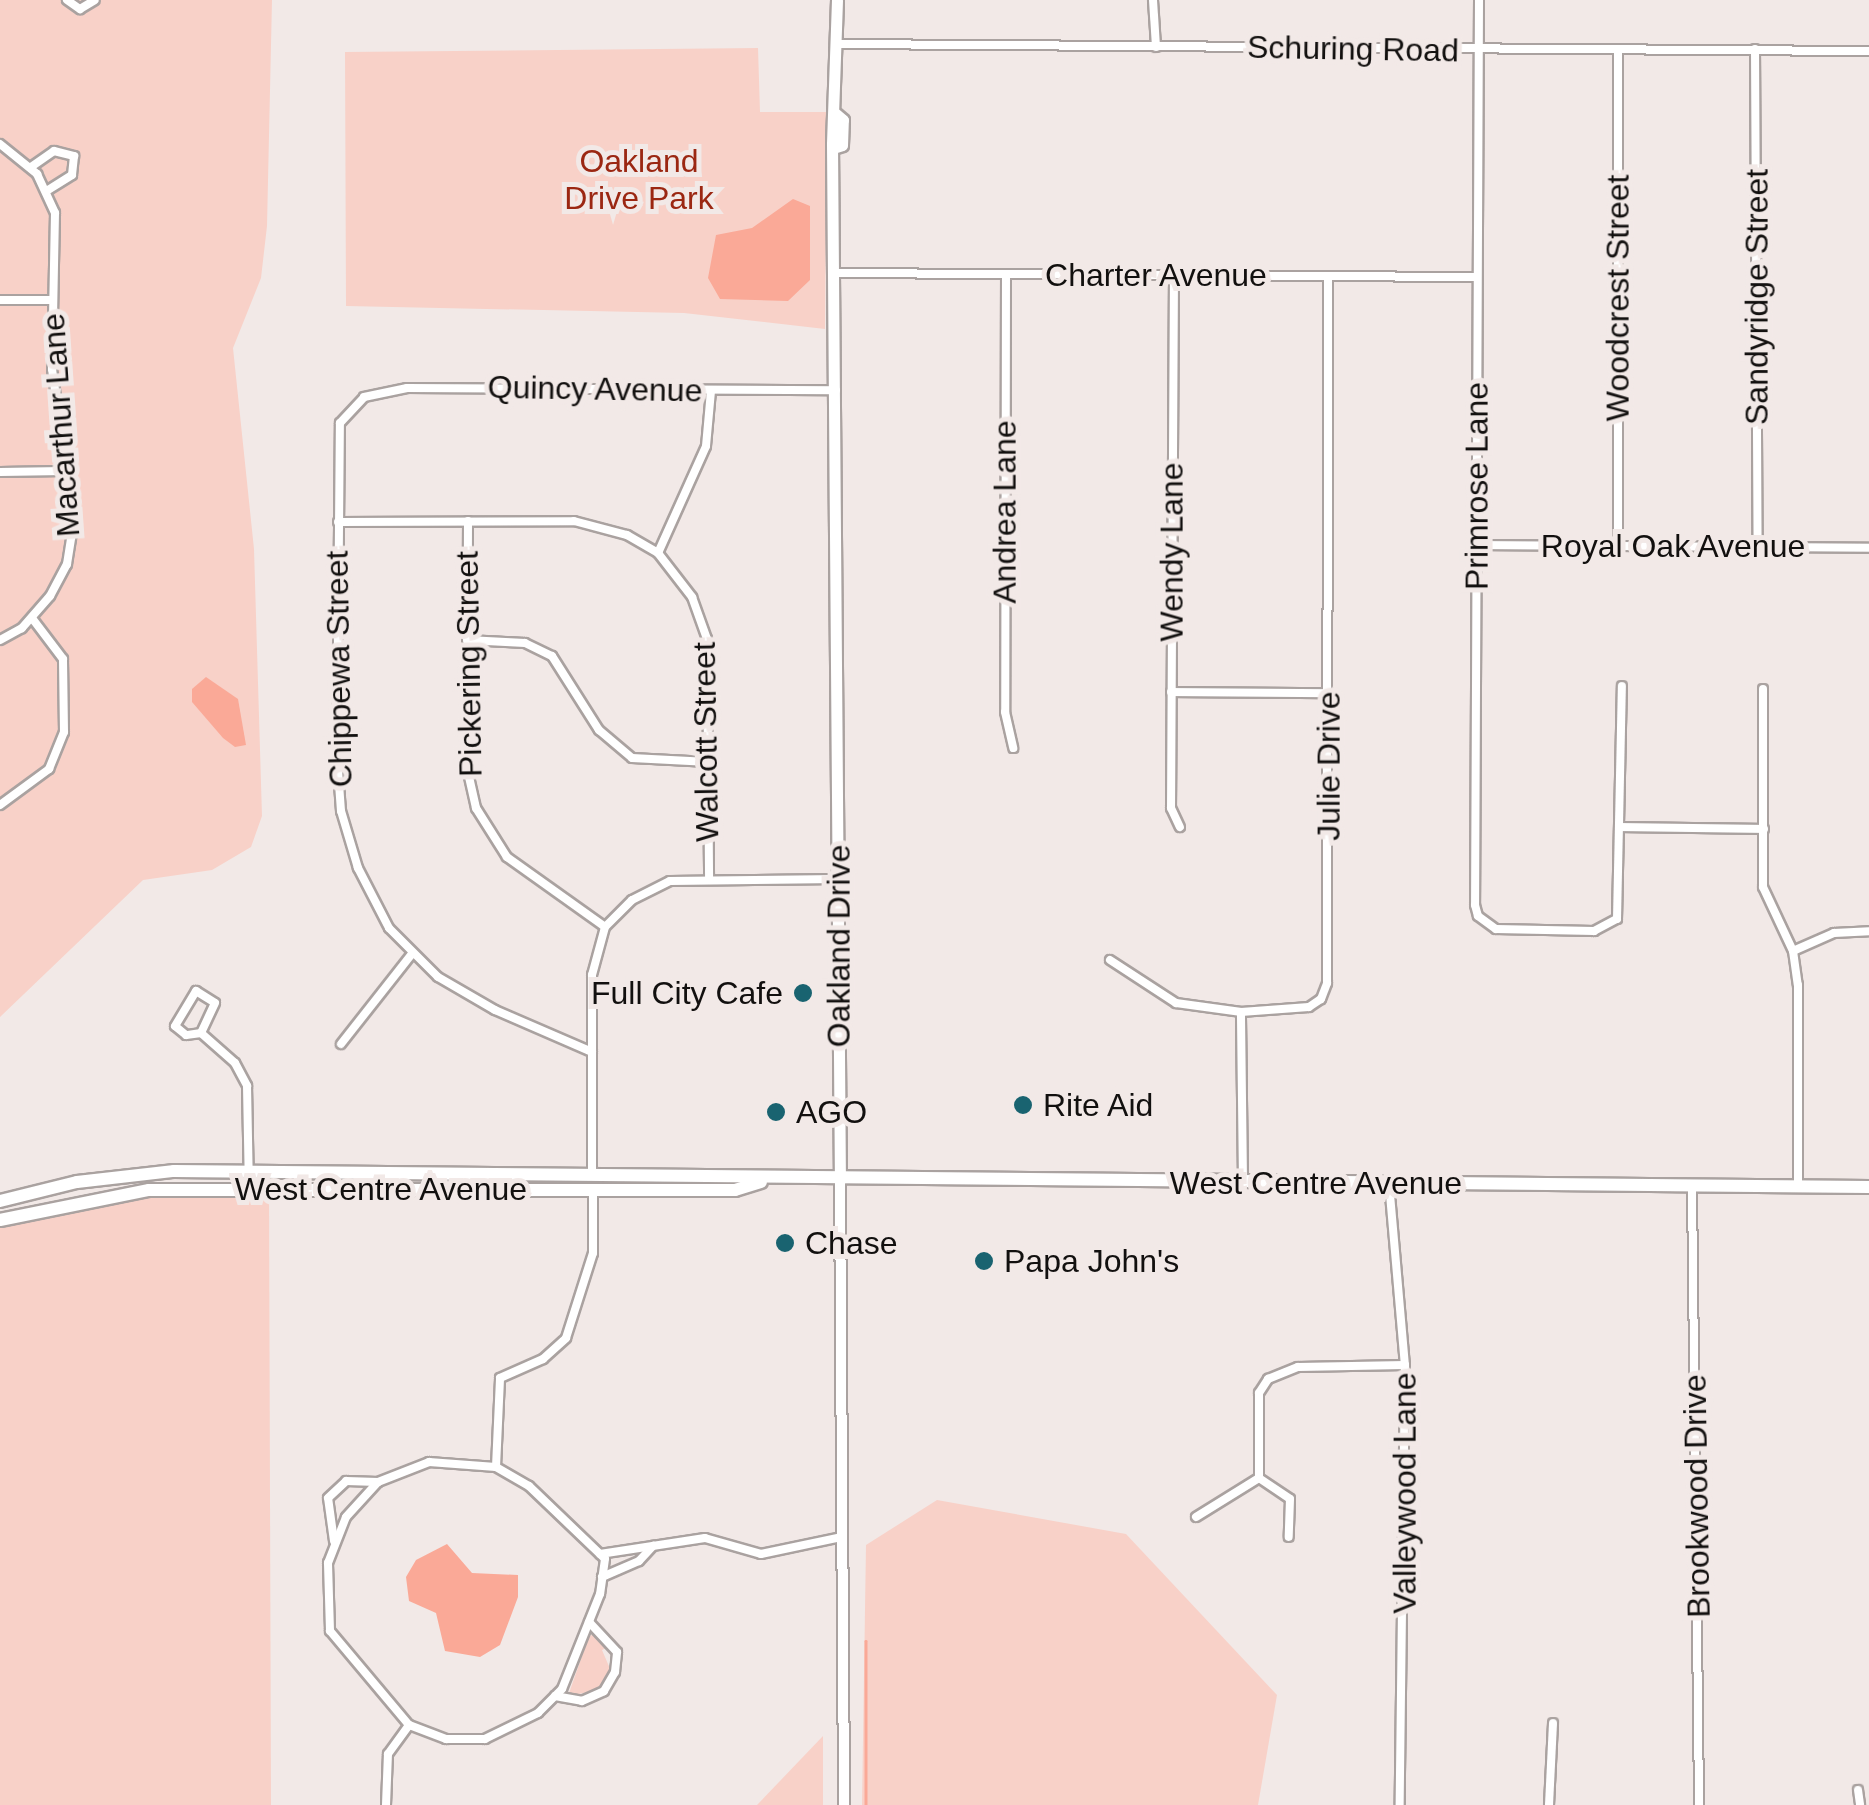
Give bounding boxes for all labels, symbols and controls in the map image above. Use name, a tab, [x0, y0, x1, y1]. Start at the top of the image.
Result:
street label: Schuring Road	[1247, 28, 1459, 70]
park label: Oakland Drive Park	[564, 143, 714, 218]
street label: Sandyridge Street	[1738, 169, 1776, 425]
street label: Woodcrest Street	[1599, 175, 1637, 421]
street label: Charter Avenue	[1044, 256, 1268, 294]
street label: Macarthur Lane	[34, 312, 88, 538]
street label: Quincy Avenue	[486, 368, 704, 410]
street label: Primrose Lane	[1458, 382, 1496, 590]
street label: Andrea Lane	[986, 420, 1024, 604]
street label: Wendy Lane	[1153, 462, 1191, 642]
street label: Royal Oak Avenue	[1540, 527, 1806, 565]
street label: Chippewa Street	[318, 550, 360, 788]
street label: Pickering Street	[448, 551, 490, 777]
street label: Walcott Street	[685, 642, 727, 842]
street label: Julie Drive	[1310, 691, 1348, 841]
street label: Oakland Drive	[820, 845, 858, 1047]
place label: Full City Cafe	[591, 974, 783, 1012]
marker: Full City Cafe	[792, 982, 814, 1004]
place label: Rite Aid	[1043, 1086, 1155, 1124]
place label: AGO	[796, 1093, 867, 1131]
marker: Rite Aid	[1012, 1094, 1034, 1116]
marker: AGO	[765, 1101, 787, 1123]
street label: West Centre Avenue	[1169, 1164, 1463, 1202]
street label: West Centre Avenue	[234, 1170, 528, 1208]
place label: Chase	[805, 1224, 898, 1262]
marker: Chase	[774, 1232, 796, 1254]
place label: Papa John's	[1004, 1242, 1179, 1280]
marker: Papa John's	[973, 1250, 995, 1272]
street label: Valleywood Lane	[1386, 1372, 1424, 1614]
street label: Brookwood Drive	[1676, 1374, 1718, 1618]

